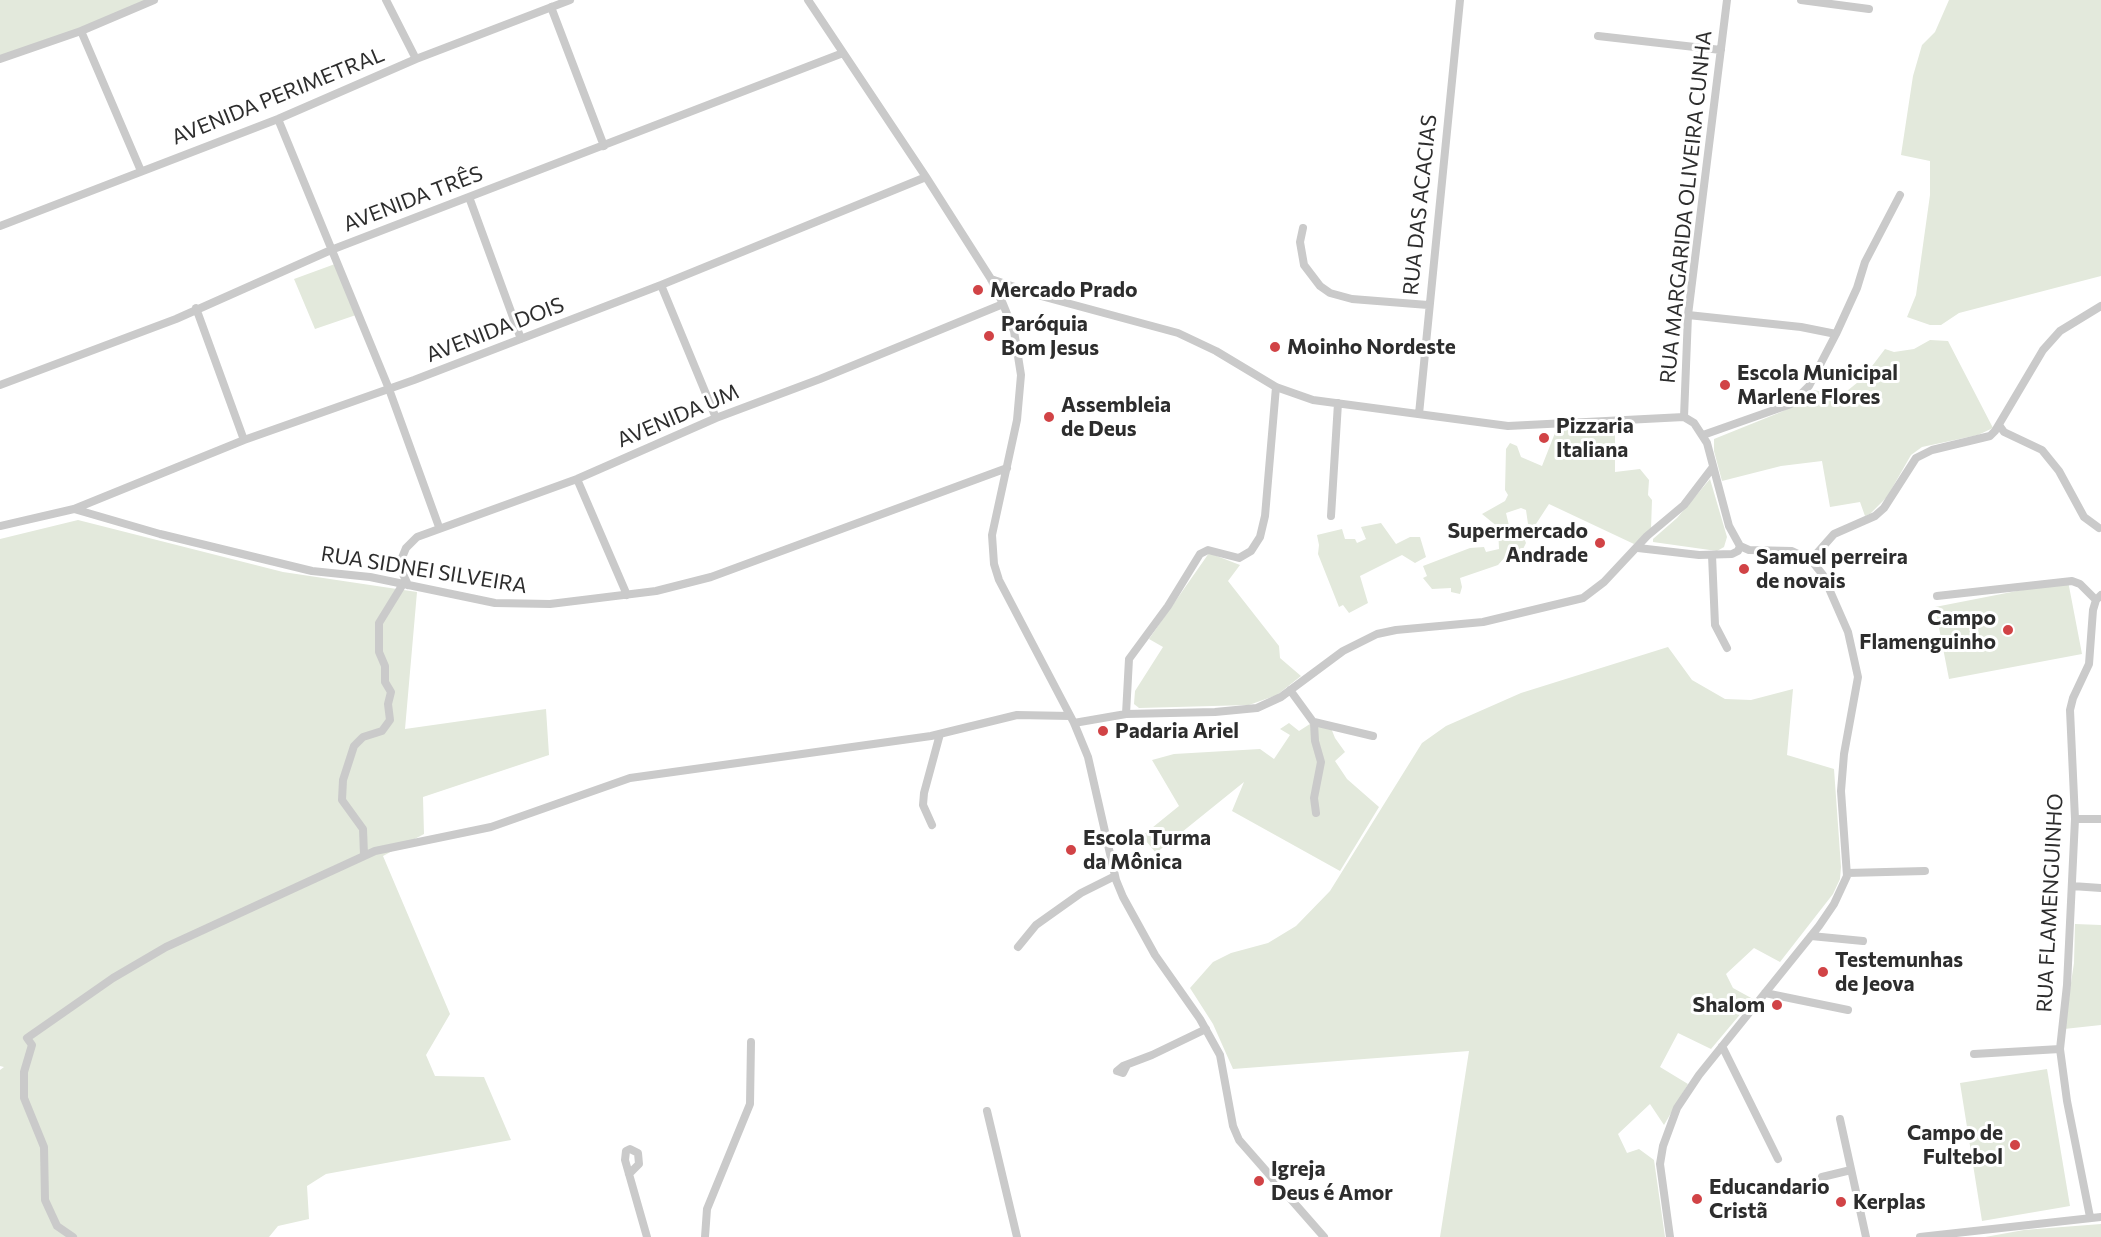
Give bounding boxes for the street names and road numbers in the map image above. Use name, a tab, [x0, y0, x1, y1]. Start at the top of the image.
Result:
street label: RUA MARGARIDA OLIVEIRA CUNHA	[1655, 29, 1717, 385]
street label: AVENIDA PERIMETRAL	[168, 42, 388, 150]
street label: RUA DAS ACACIAS	[1398, 113, 1442, 297]
street label: AVENIDA TRÊS	[340, 161, 486, 237]
street label: AVENIDA DOIS	[422, 292, 568, 368]
street label: AVENIDA UM	[613, 379, 743, 453]
street label: RUA SIDNEI SILVEIRA	[319, 541, 529, 599]
street label: RUA FLAMENGUINHO	[2032, 793, 2068, 1013]

